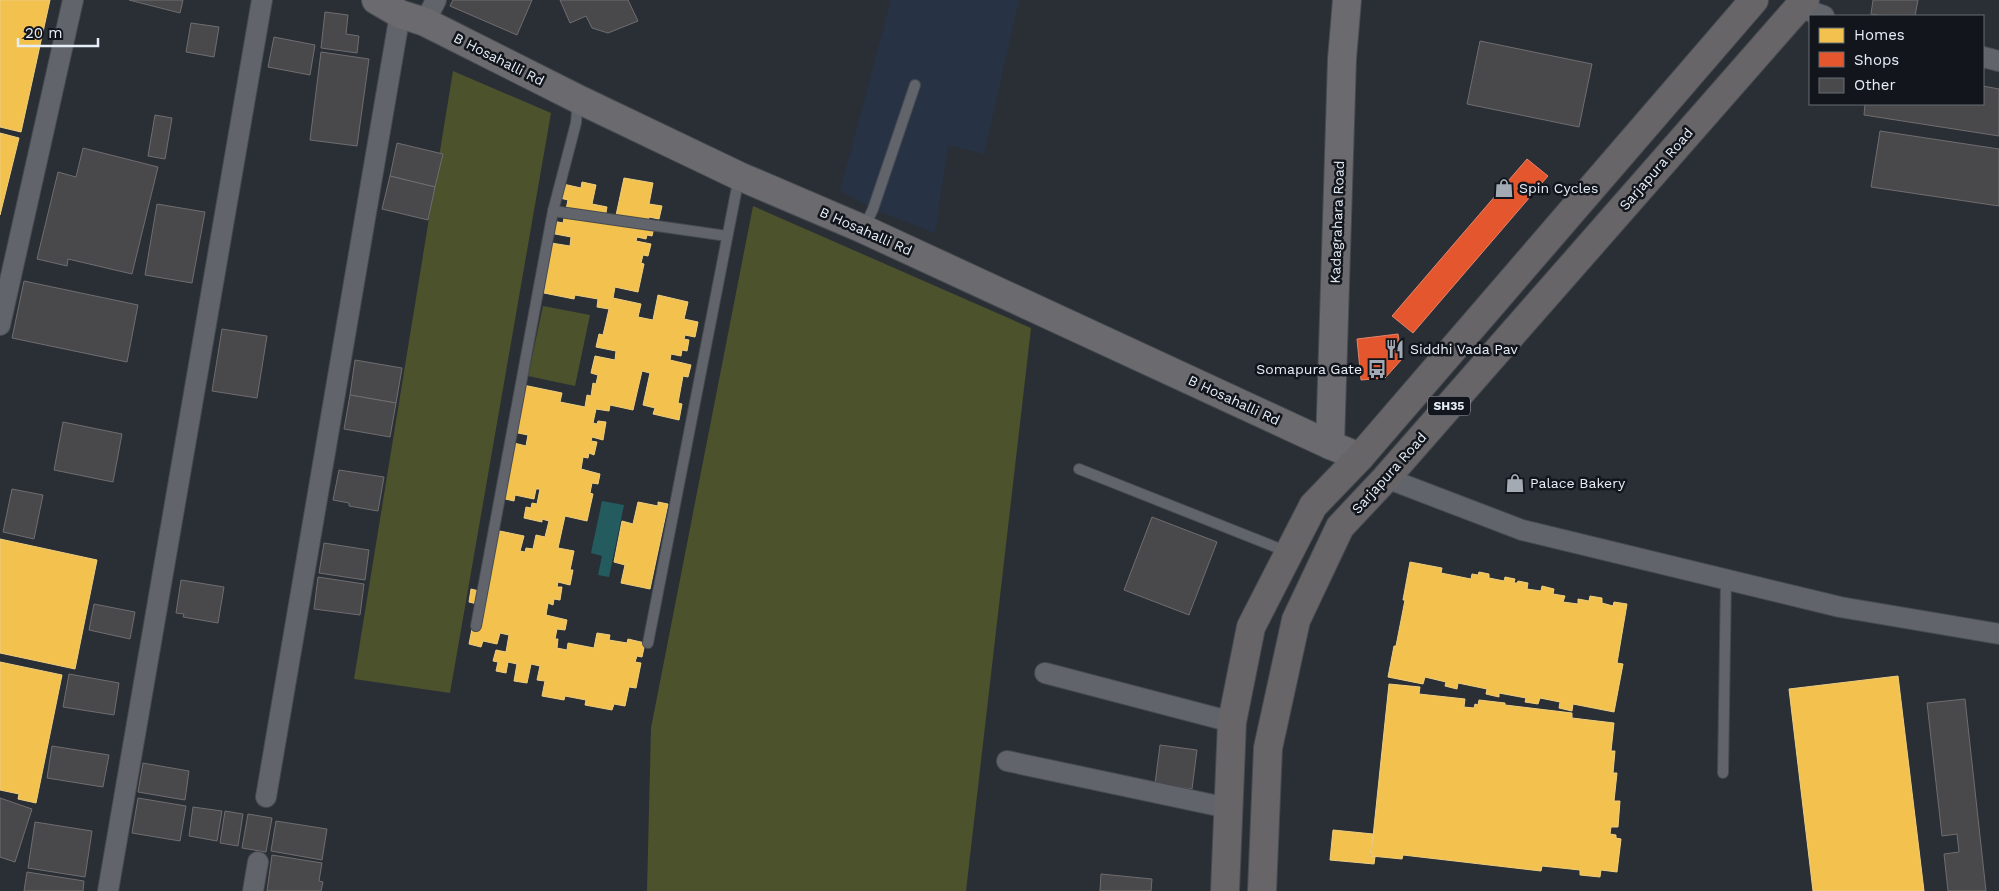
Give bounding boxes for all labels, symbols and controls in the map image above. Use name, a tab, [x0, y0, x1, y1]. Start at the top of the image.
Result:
scale bar	[18, 15, 98, 47]
legend	[1809, 15, 1984, 105]
text: 20 m	[25, 24, 63, 42]
text: Homes	[1854, 26, 1905, 44]
street label: B Hosahalli Rd	[451, 29, 547, 89]
text: Shops	[1854, 51, 1899, 69]
text: Other	[1854, 76, 1896, 94]
street label: Sarjapura Road	[1616, 125, 1696, 213]
street label: Kadagrahara Road	[1327, 160, 1347, 284]
shop icon: Spin Cycles	[1493, 177, 1515, 199]
place label: Spin Cycles	[1519, 180, 1598, 196]
street label: B Hosahalli Rd	[817, 203, 915, 259]
restaurant icon: Siddhi Vada Pav	[1384, 338, 1406, 360]
place label: Siddhi Vada Pav	[1410, 341, 1518, 357]
bus stop icon: Somapura Gate	[1366, 358, 1388, 380]
place label: Somapura Gate	[1256, 361, 1362, 377]
street label: B Hosahalli Rd	[1186, 372, 1282, 428]
road number: SH35	[1428, 396, 1470, 416]
street label: Sarjapura Road	[1348, 429, 1430, 517]
shop icon: Palace Bakery	[1504, 472, 1526, 494]
place label: Palace Bakery	[1530, 475, 1626, 491]

